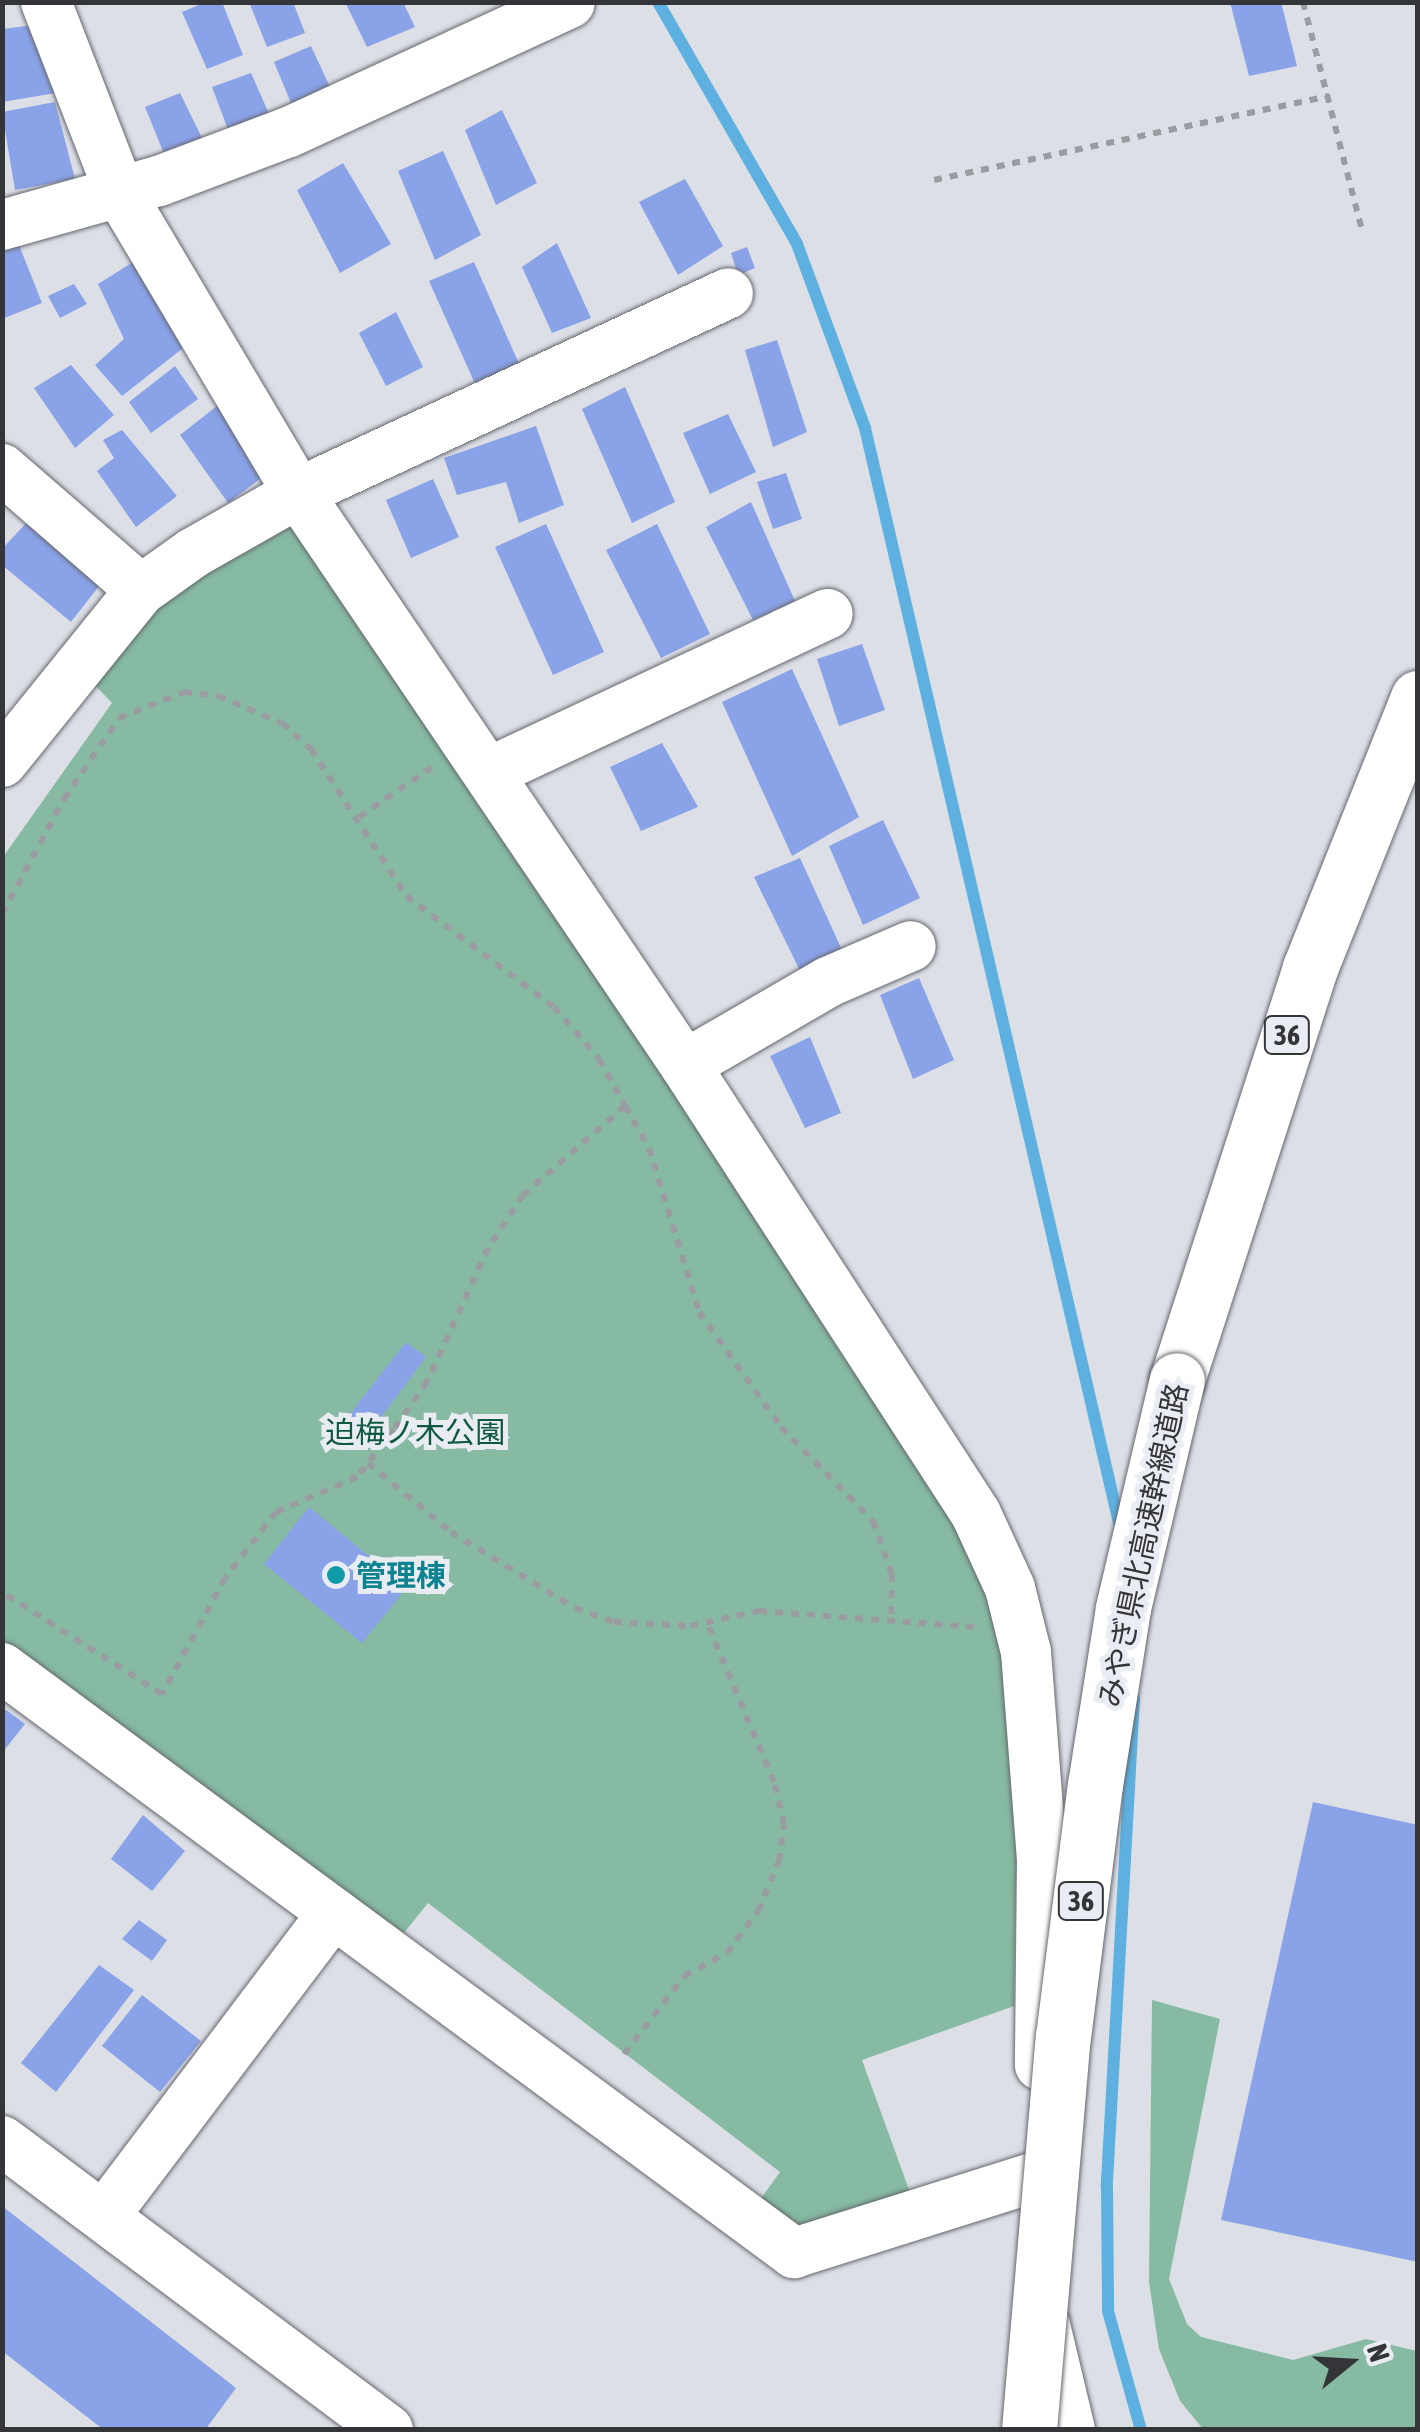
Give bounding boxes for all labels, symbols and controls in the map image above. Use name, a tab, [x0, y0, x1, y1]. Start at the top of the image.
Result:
road number: 36	[1262, 1012, 1312, 1058]
street label: みやぎ県北高速幹線道路	[1091, 1380, 1195, 1710]
park label: 迫梅ノ木公園	[325, 1414, 505, 1450]
place label: 管理棟	[356, 1557, 446, 1593]
marker: 管理棟	[325, 1564, 347, 1586]
road number: 36	[1056, 1878, 1106, 1924]
north arrow	[1300, 2312, 1400, 2412]
text: N	[1361, 2340, 1396, 2366]

